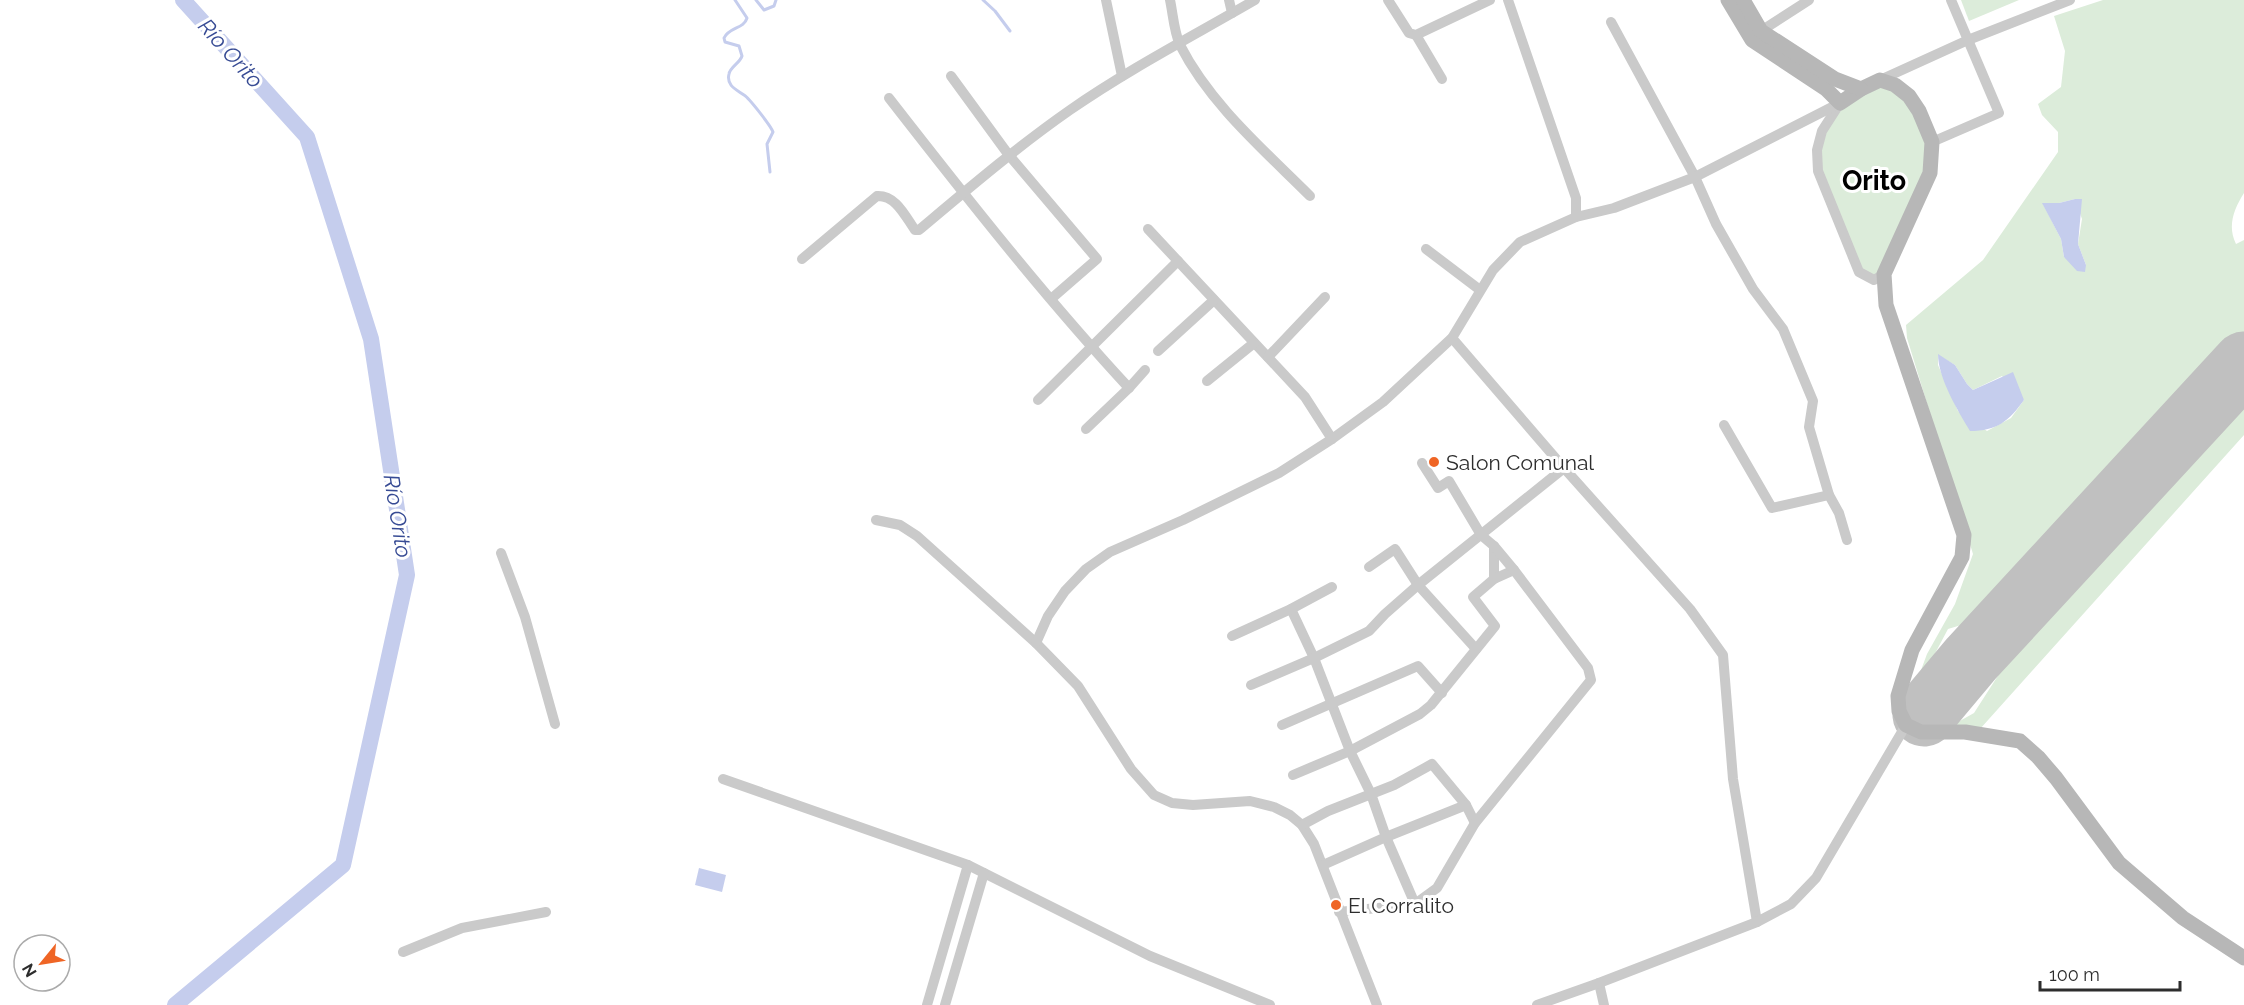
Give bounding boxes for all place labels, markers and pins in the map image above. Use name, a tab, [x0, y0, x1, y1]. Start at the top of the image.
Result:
place label: Salon Comunal	[1446, 450, 1594, 475]
marker: Salon Comunal	[1427, 455, 1441, 469]
place label: El Corralito	[1348, 893, 1454, 918]
marker: El Corralito	[1329, 898, 1343, 912]

